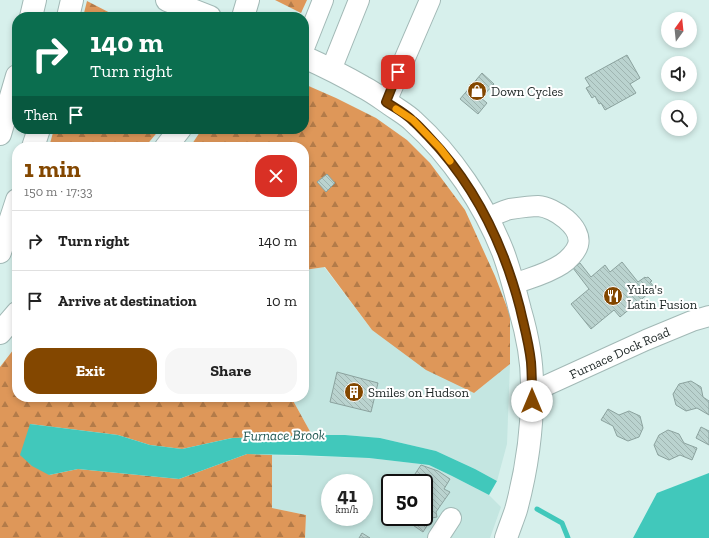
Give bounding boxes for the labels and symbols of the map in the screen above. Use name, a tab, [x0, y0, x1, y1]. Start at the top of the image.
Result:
north arrow	[661, 12, 697, 48]
pin	[381, 55, 415, 89]
shop icon: Down Cycles	[466, 80, 488, 102]
place label: Down Cycles	[491, 84, 564, 99]
place label: Yuka's Latin Fusion	[626, 282, 698, 312]
restaurant icon: Yuka's Latin Fusion	[602, 285, 624, 307]
street label: Furnace Dock Road	[567, 324, 672, 382]
position arrow	[511, 380, 553, 422]
building icon: Smiles on Hudson	[343, 381, 365, 403]
place label: Smiles on Hudson	[368, 385, 469, 400]
water label: Furnace Brook	[243, 426, 325, 445]
speed limit sign: 50	[381, 474, 433, 526]

